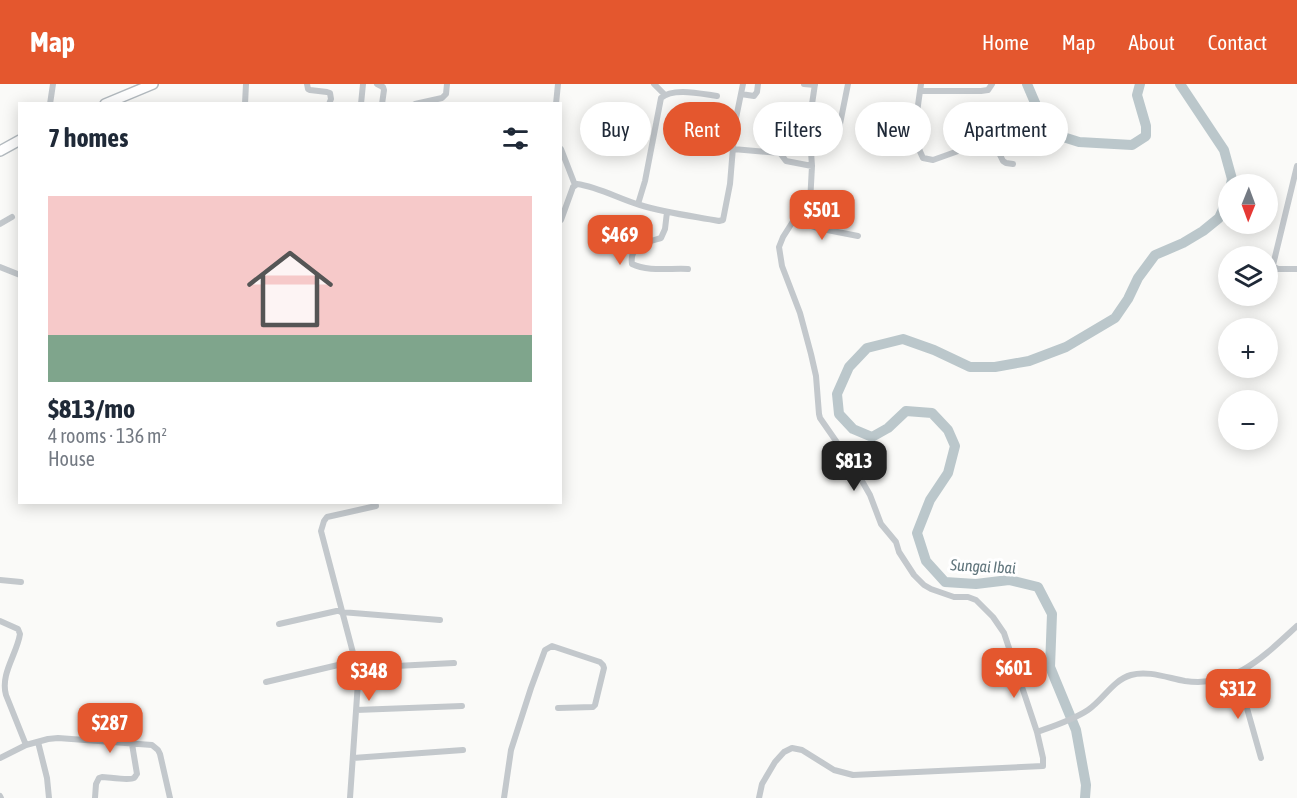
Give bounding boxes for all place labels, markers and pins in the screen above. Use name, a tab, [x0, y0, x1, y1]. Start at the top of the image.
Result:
pin: $501	[786, 190, 858, 241]
pin: $469	[584, 215, 656, 266]
pin: $813	[818, 441, 890, 492]
pin: $601	[978, 648, 1050, 699]
pin: $348	[333, 651, 405, 702]
pin: $312	[1202, 669, 1274, 720]
pin: $287	[74, 703, 146, 754]

